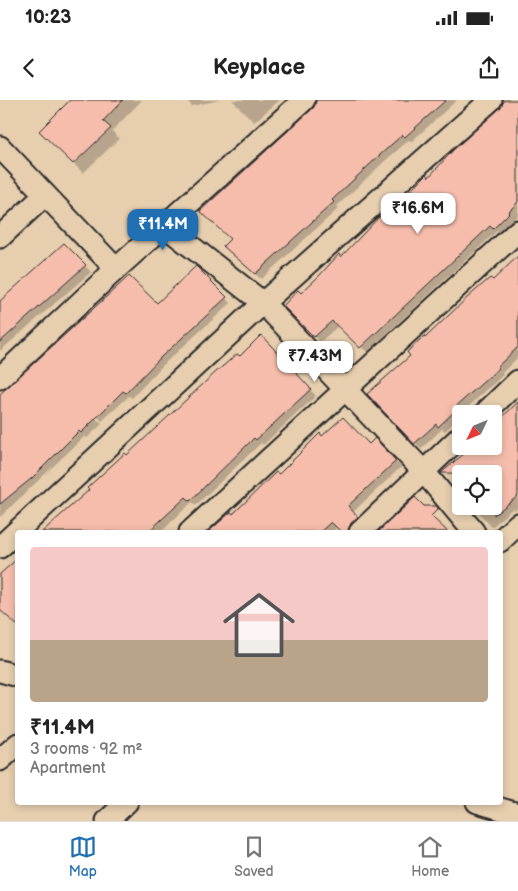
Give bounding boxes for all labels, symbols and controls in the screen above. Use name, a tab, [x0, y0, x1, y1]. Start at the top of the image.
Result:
text: 10:23	[25, 6, 71, 29]
icon: back	[15, 54, 43, 82]
text: Keyplace	[213, 54, 305, 81]
icon: share	[475, 54, 503, 82]
pin: ₹16.6M	[377, 192, 459, 235]
text: ₹16.6M	[392, 199, 444, 218]
pin: ₹11.4M	[122, 208, 204, 251]
text: ₹11.4M	[138, 215, 188, 234]
pin: ₹7.43M	[274, 340, 356, 383]
text: ₹7.43M	[288, 347, 342, 366]
north arrow	[452, 405, 502, 455]
map controls	[452, 405, 502, 515]
button: locate	[452, 465, 502, 515]
icon: home	[214, 580, 304, 670]
text: ₹11.4M	[30, 715, 95, 740]
text: 3 rooms · 92 m²	[30, 740, 143, 759]
text: Apartment	[30, 759, 106, 778]
tab: Map	[69, 833, 97, 880]
tab: Saved	[234, 833, 274, 880]
tab: Home	[411, 833, 449, 880]

